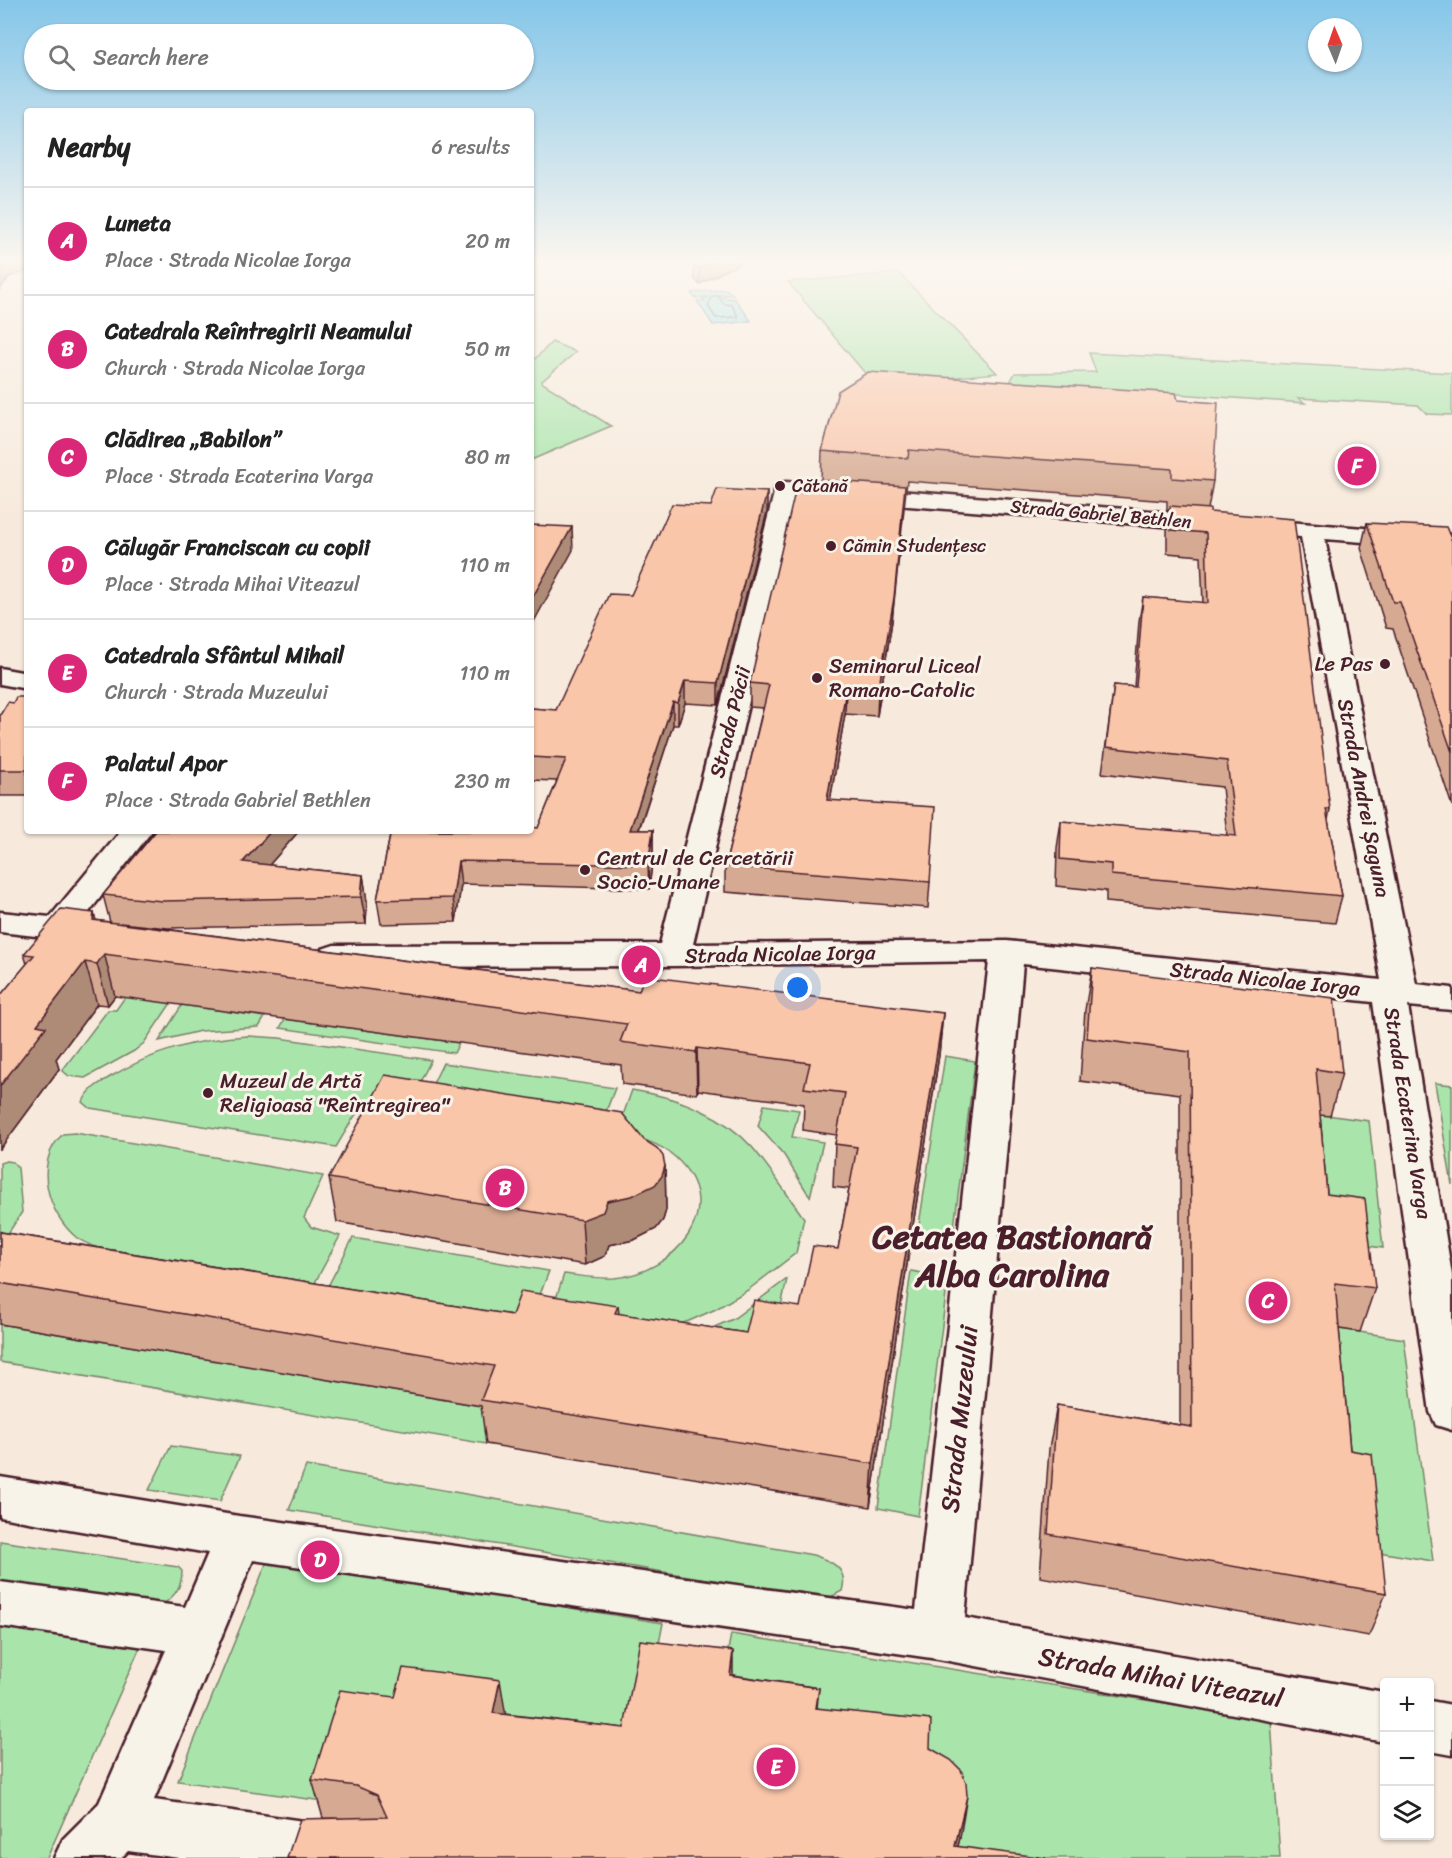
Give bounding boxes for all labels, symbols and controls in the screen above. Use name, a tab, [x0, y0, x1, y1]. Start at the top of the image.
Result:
north arrow	[1308, 18, 1362, 72]
search box	[24, 24, 534, 90]
text: Search here	[93, 38, 209, 77]
icon: search	[45, 41, 78, 74]
text: Nearby	[48, 124, 130, 170]
text: 6 results	[431, 130, 510, 165]
text: Luneta	[105, 204, 171, 243]
text: A	[61, 224, 74, 259]
text: 20 m	[465, 224, 510, 259]
text: Place · Strada Nicolae Iorga	[105, 243, 351, 278]
text: Catedrala Reîntregirii Neamului	[105, 312, 411, 351]
text: B	[61, 332, 74, 367]
text: 50 m	[465, 332, 510, 367]
text: Church · Strada Nicolae Iorga	[105, 351, 365, 386]
text: Clădirea „Babilon”	[105, 420, 280, 459]
text: C	[61, 440, 74, 475]
text: 80 m	[465, 440, 510, 475]
pin: F	[1338, 444, 1376, 488]
text: Place · Strada Ecaterina Varga	[105, 459, 373, 494]
place label: Cătană	[792, 470, 849, 502]
marker: Cătană	[773, 479, 787, 493]
street label: Strada Gabriel Bethlen	[1009, 490, 1193, 538]
text: Călugăr Franciscan cu copii	[105, 528, 370, 567]
place label: Cămin Studențesc	[843, 530, 986, 562]
marker: Cămin Studențesc	[824, 539, 838, 553]
text: D	[62, 548, 73, 583]
text: 110 m	[460, 548, 510, 583]
text: Place · Strada Mihai Viteazul	[105, 567, 360, 602]
text: Catedrala Sfântul Mihail	[105, 636, 344, 675]
place label: Le Pas	[1315, 645, 1373, 683]
place label: Seminarul Liceal Romano-Catolic	[829, 647, 982, 709]
text: E	[62, 656, 73, 691]
text: 110 m	[460, 656, 510, 691]
marker: Le Pas	[1378, 657, 1392, 671]
street label: Strada Păcii	[698, 661, 763, 782]
marker: Seminarul Liceal Romano-Catolic	[810, 671, 824, 685]
text: Church · Strada Muzeului	[105, 675, 328, 710]
street label: Strada Andrei Șaguna	[1326, 695, 1402, 901]
text: Palatul Apor	[105, 744, 226, 783]
text: F	[62, 764, 73, 799]
text: 230 m	[454, 764, 510, 799]
text: Place · Strada Gabriel Bethlen	[105, 783, 371, 818]
place label: Centrul de Cercetării Socio-Umane	[597, 839, 794, 901]
marker: Centrul de Cercetării Socio-Umane	[578, 863, 592, 877]
street label: Strada Nicolae Iorga	[684, 933, 876, 975]
pin: A	[622, 942, 660, 988]
street label: Strada Nicolae Iorga	[1168, 950, 1362, 1008]
your location	[783, 973, 812, 1002]
street label: Strada Ecaterina Varga	[1372, 1004, 1444, 1222]
place label: Muzeul de Artă Religioasă "Reîntregirea"	[220, 1062, 451, 1124]
marker: Muzeul de Artă Religioasă "Reîntregirea"	[201, 1086, 215, 1100]
pin: B	[486, 1166, 524, 1210]
district label: Cetatea Bastionară Alba Carolina	[871, 1208, 1154, 1304]
pin: C	[1248, 1278, 1288, 1324]
street label: Strada Muzeului	[926, 1322, 992, 1515]
pin: D	[300, 1538, 340, 1582]
street label: Strada Mihai Viteazul	[1035, 1633, 1288, 1721]
map controls	[1380, 1678, 1434, 1840]
button: +	[1380, 1678, 1434, 1732]
button: −	[1380, 1732, 1434, 1786]
pin: E	[756, 1744, 796, 1790]
button: layers	[1380, 1786, 1434, 1840]

